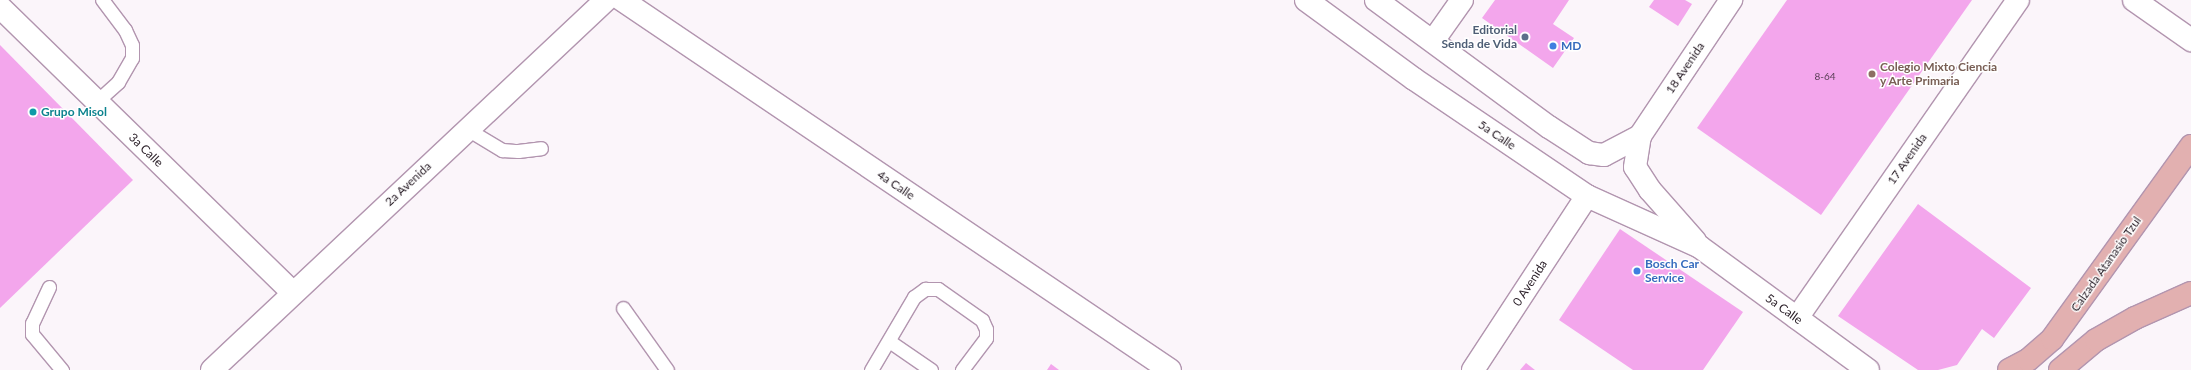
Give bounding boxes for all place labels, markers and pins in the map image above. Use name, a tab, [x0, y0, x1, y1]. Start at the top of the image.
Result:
place label: Editorial Senda de Vida	[1441, 23, 1517, 51]
marker: Editorial Senda de Vida	[1520, 32, 1530, 42]
place label: MD	[1561, 39, 1581, 53]
marker: MD	[1548, 41, 1558, 51]
place label: Colegio Mixto Ciencia y Arte Primaria	[1880, 60, 1997, 88]
marker: Colegio Mixto Ciencia y Arte Primaria	[1867, 69, 1877, 79]
place label: Grupo Misol	[41, 105, 107, 119]
marker: Grupo Misol	[28, 107, 38, 117]
place label: Bosch Car Service	[1645, 257, 1699, 285]
marker: Bosch Car Service	[1632, 266, 1642, 276]

